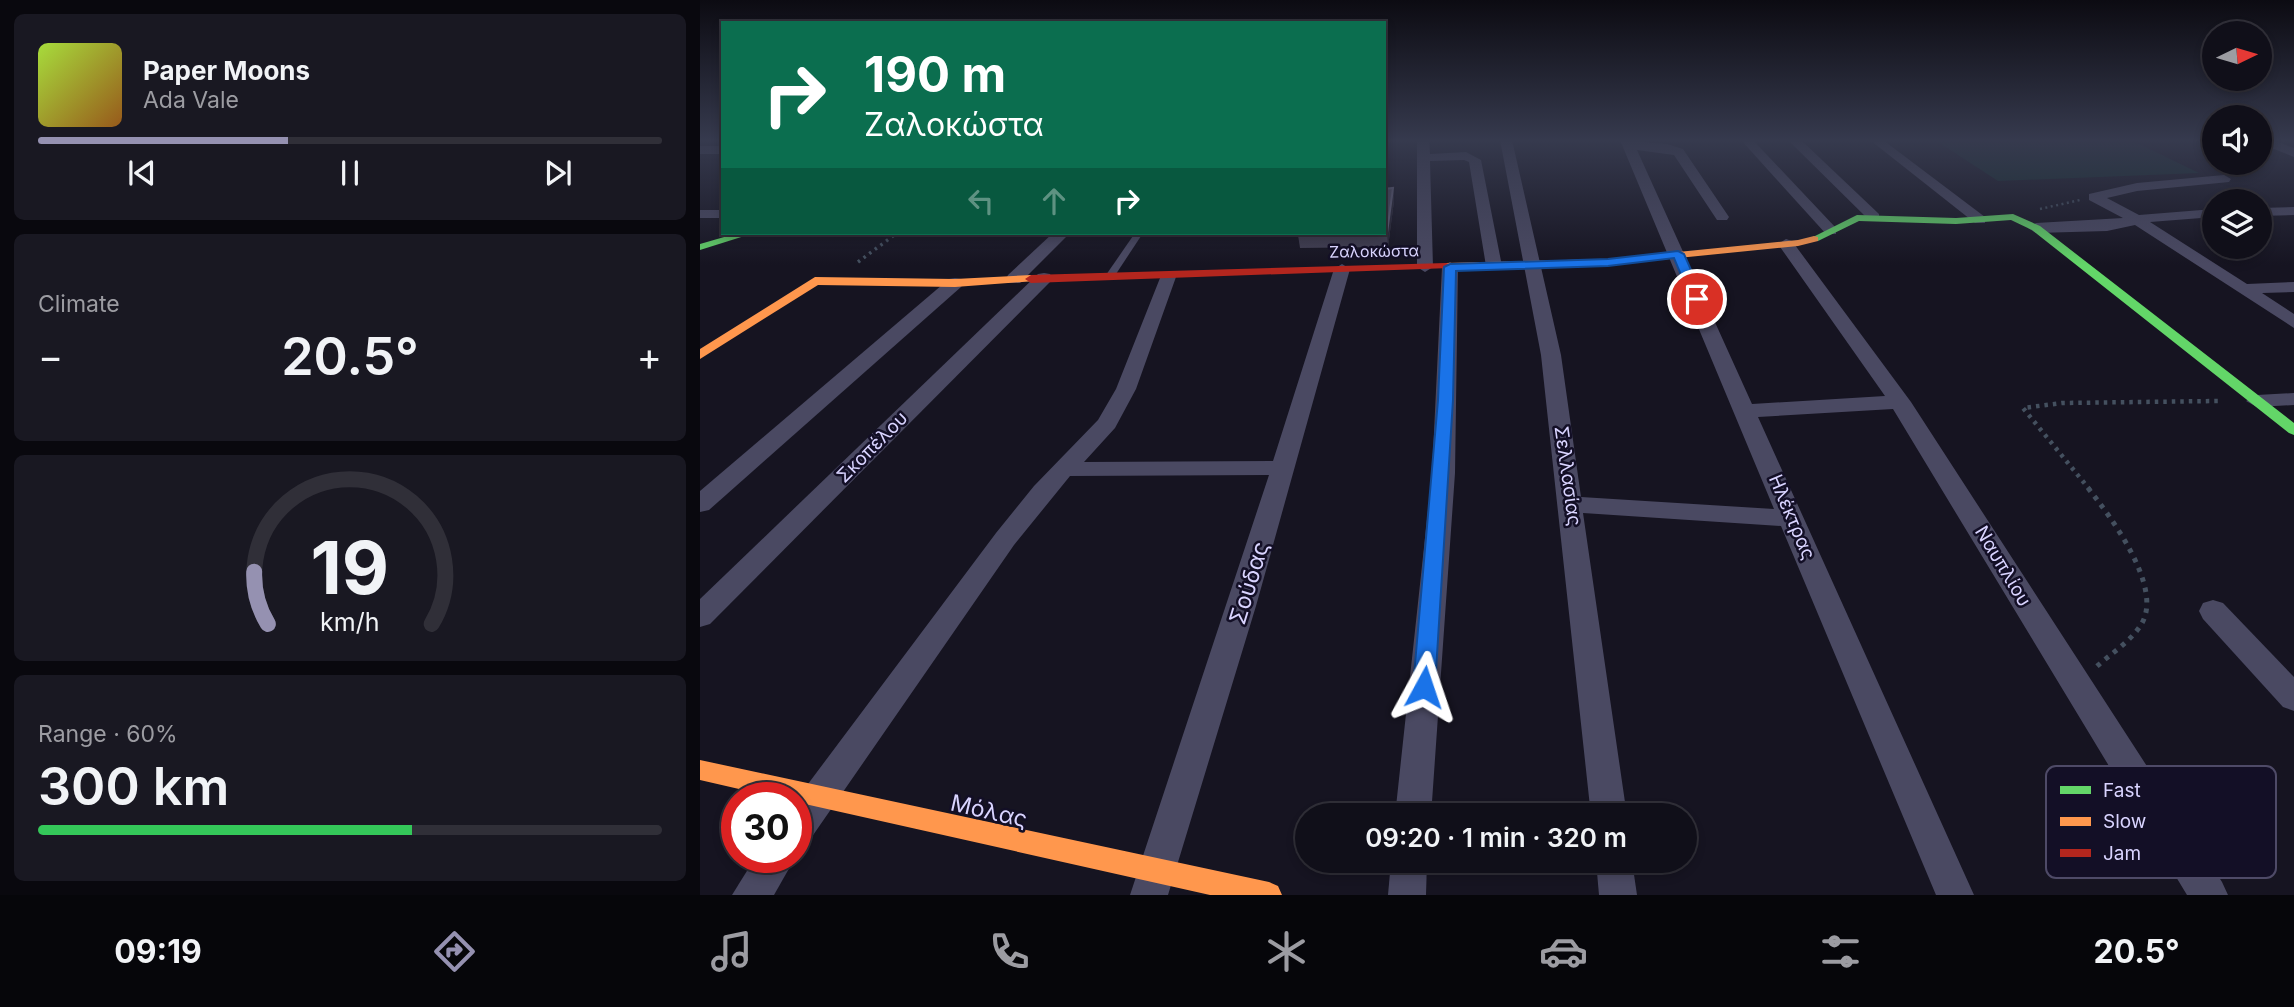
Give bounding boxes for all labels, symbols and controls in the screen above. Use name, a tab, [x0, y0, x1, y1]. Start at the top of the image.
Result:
north arrow	[2202, 21, 2272, 91]
map controls	[2202, 21, 2272, 259]
text: 190 m	[864, 45, 1006, 104]
icon: right	[749, 49, 840, 140]
text: Paper Moons	[143, 55, 310, 86]
text: Ada Vale	[143, 86, 239, 114]
text: Ζαλοκώστα	[864, 105, 1044, 144]
button: sound	[2202, 105, 2272, 175]
icon: previous	[123, 154, 161, 192]
icon: pause	[331, 154, 369, 192]
icon: next	[539, 154, 577, 192]
icon: left	[962, 182, 1000, 220]
icon: ahead	[1035, 182, 1073, 220]
icon: right	[1108, 182, 1146, 220]
button: layers	[2202, 189, 2272, 259]
street label: Ζαλοκώστα	[1329, 240, 1419, 262]
pin	[1667, 269, 1727, 329]
icon: arrive	[1678, 280, 1716, 318]
text: Climate	[38, 290, 120, 318]
text: 20.5°	[281, 325, 419, 388]
text: −	[38, 333, 63, 379]
text: +	[637, 333, 662, 379]
street label: Σκοπέλου	[832, 407, 912, 487]
street label: Σελλασίας	[1550, 424, 1586, 528]
street label: Ηλέκτρας	[1764, 471, 1820, 563]
street label: Ναυπλίου	[1970, 522, 2036, 610]
text: 19	[311, 523, 389, 612]
street label: Σούδας	[1223, 538, 1275, 628]
text: km/h	[320, 606, 380, 636]
position arrow	[1387, 650, 1461, 724]
text: Range · 60%	[38, 720, 178, 748]
text: 300 km	[38, 755, 229, 818]
legend	[2046, 766, 2276, 878]
text: Fast	[2103, 779, 2141, 802]
speed limit sign: 30	[721, 782, 812, 873]
street label: Μόλας	[948, 789, 1030, 833]
text: Slow	[2103, 810, 2146, 833]
text: 09:20 · 1 min · 320 m	[1365, 822, 1627, 853]
text: Jam	[2103, 842, 2141, 865]
icon: directions	[430, 927, 479, 976]
icon: music	[707, 927, 756, 976]
icon: phone	[985, 927, 1034, 976]
icon: climate	[1262, 927, 1311, 976]
icon: car	[1539, 927, 1588, 976]
icon: filters	[1816, 927, 1865, 976]
text: 09:19	[114, 932, 202, 971]
text: 20.5°	[2094, 932, 2180, 971]

